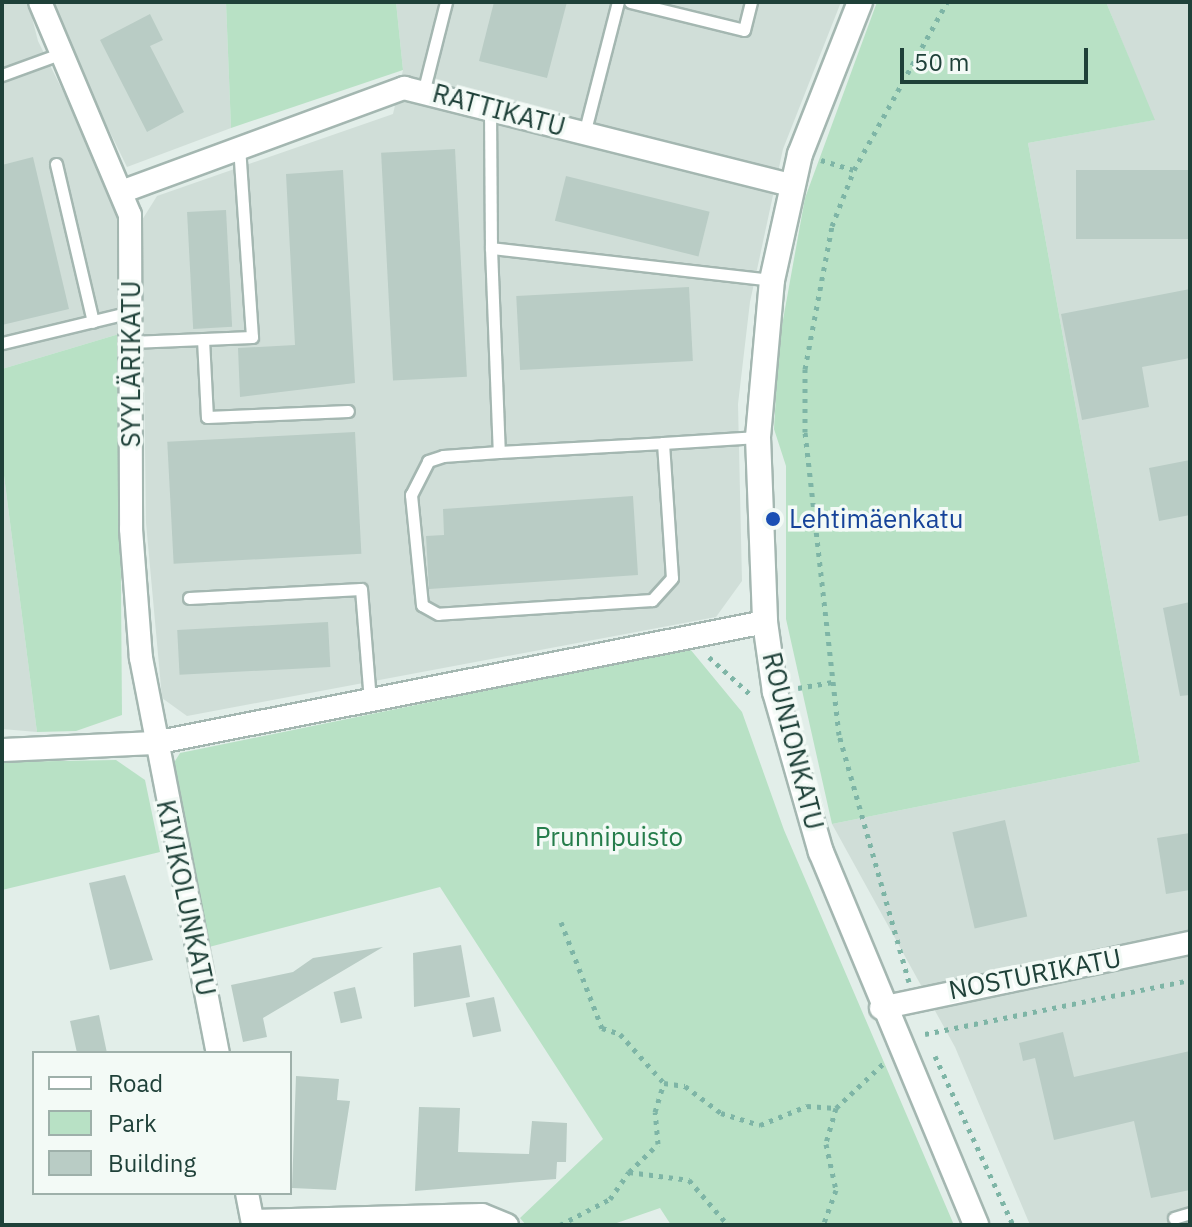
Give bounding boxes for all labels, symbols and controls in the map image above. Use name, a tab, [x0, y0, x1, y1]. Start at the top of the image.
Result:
scale bar	[904, 32, 1092, 82]
text: 50 m	[914, 46, 969, 78]
street label: RATTIKATU	[429, 77, 569, 143]
street label: SYYLÄRIKATU	[115, 281, 147, 447]
place label: Lehtimäenkatu	[789, 503, 963, 535]
marker: Lehtimäenkatu	[764, 510, 782, 528]
street label: ROUNIONKATU	[756, 649, 830, 833]
street label: KIVIKOLUNKATU	[150, 797, 222, 999]
park label: Prunnipuisto	[535, 821, 683, 853]
street label: NOSTURIKATU	[946, 942, 1124, 1006]
legend	[32, 1051, 292, 1195]
text: Road	[108, 1067, 163, 1099]
text: Park	[108, 1107, 157, 1139]
text: Building	[108, 1147, 196, 1179]

